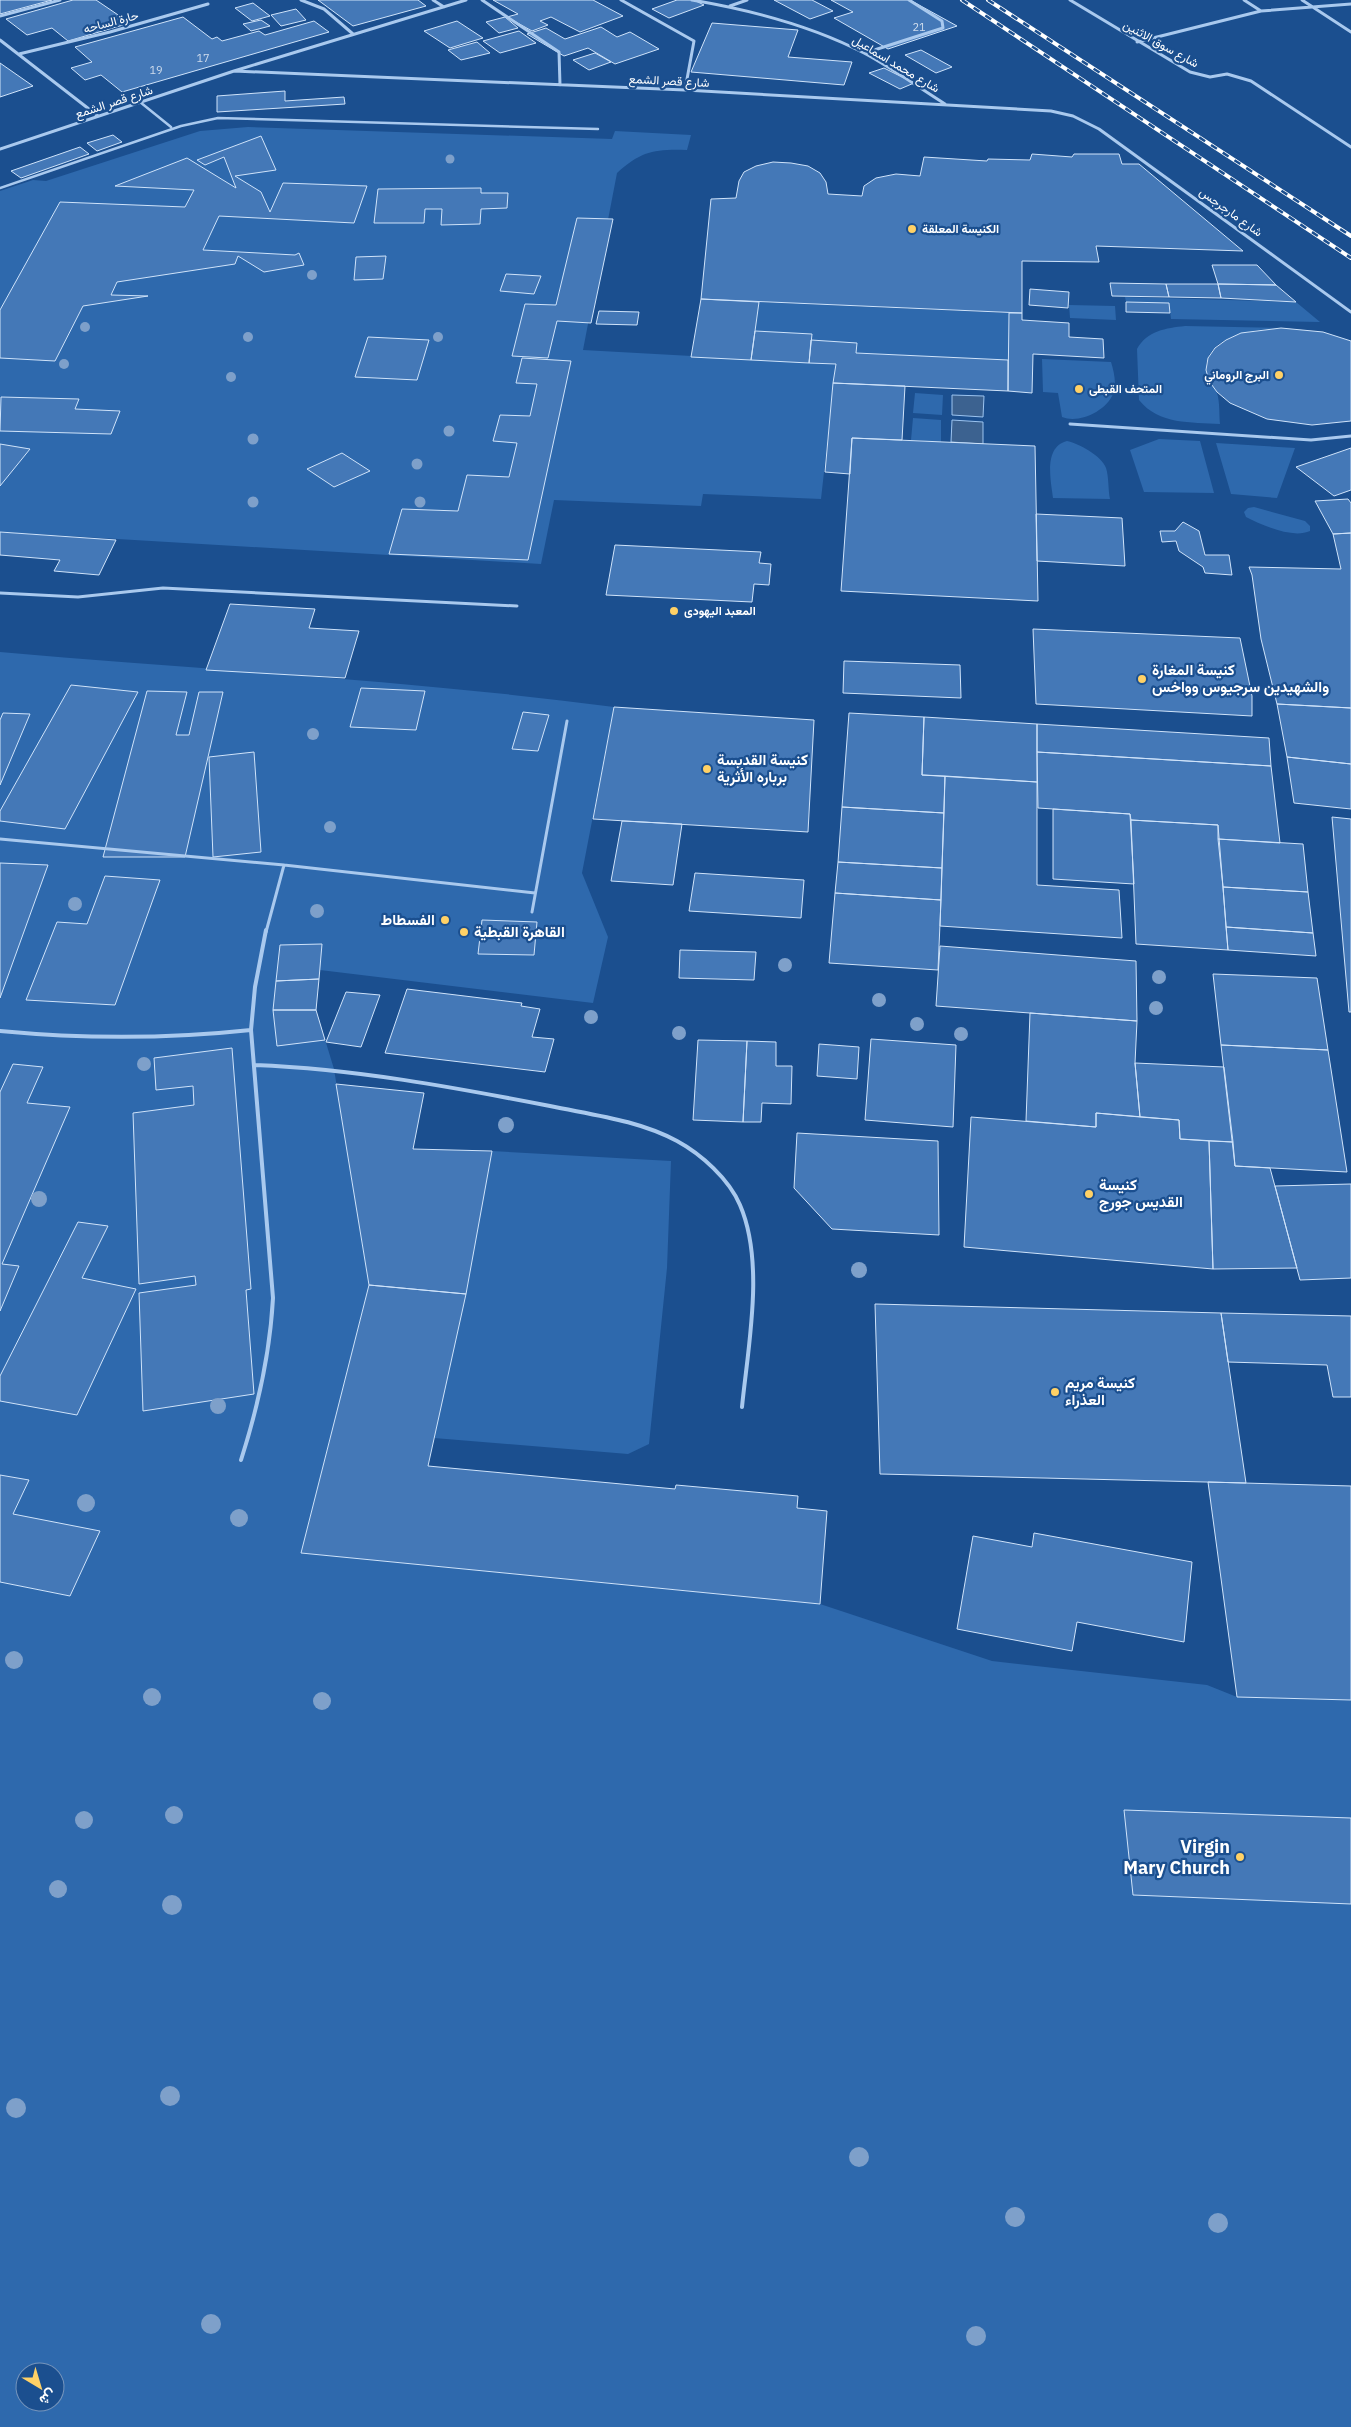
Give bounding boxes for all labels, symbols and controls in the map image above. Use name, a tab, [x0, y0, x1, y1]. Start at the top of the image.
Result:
street label: حارة الساحه	[82, 7, 140, 37]
street label: شارع سوق الاثنين	[1120, 17, 1202, 72]
house number: 21	[912, 20, 926, 34]
street label: شارع محمد اسماعيل	[849, 32, 943, 97]
house number: 17	[196, 51, 210, 65]
house number: 19	[149, 63, 163, 77]
street label: شارع قصر الشمع	[628, 71, 710, 92]
street label: شارع قصر الشمع	[73, 82, 155, 123]
street label: شارع مارجرجس	[1196, 184, 1266, 241]
place label: الكنيسة المعلقة	[922, 221, 999, 236]
marker: الكنيسة المعلقة	[906, 223, 918, 235]
place label: البرج الروماني	[1204, 367, 1269, 385]
marker: البرج الروماني	[1273, 369, 1285, 381]
place label: المتحف القبطى	[1089, 381, 1162, 396]
marker: المتحف القبطى	[1073, 383, 1085, 395]
place label: المعبد اليهودى	[684, 603, 756, 619]
marker: المعبد اليهودى	[668, 605, 680, 617]
place label: كنيسة المغارة والشهيدين سرجيوس وواخس	[1152, 660, 1329, 696]
marker: كنيسة المغارة والشهيدين سرجيوس وواخس	[1136, 673, 1148, 685]
place label: كنيسة القديسة برباره الأثرية	[717, 750, 808, 786]
marker: كنيسة القديسة برباره الأثرية	[701, 763, 713, 775]
place label: الفسطاط	[381, 910, 435, 929]
marker: الفسطاط	[439, 914, 451, 926]
place label: القاهرة القبطية	[474, 922, 565, 941]
marker: القاهرة القبطية	[458, 926, 470, 938]
place label: كنيسة القديس جورج	[1099, 1175, 1183, 1212]
marker: كنيسة القديس جورج	[1083, 1188, 1095, 1200]
place label: كنيسة مريم العذراء	[1065, 1373, 1135, 1409]
marker: كنيسة مريم العذراء	[1049, 1386, 1061, 1398]
place label: Virgin Mary Church	[1123, 1835, 1230, 1879]
marker: Virgin Mary Church	[1234, 1851, 1246, 1863]
north arrow	[15, 2362, 65, 2412]
text: ش	[36, 2385, 60, 2410]

